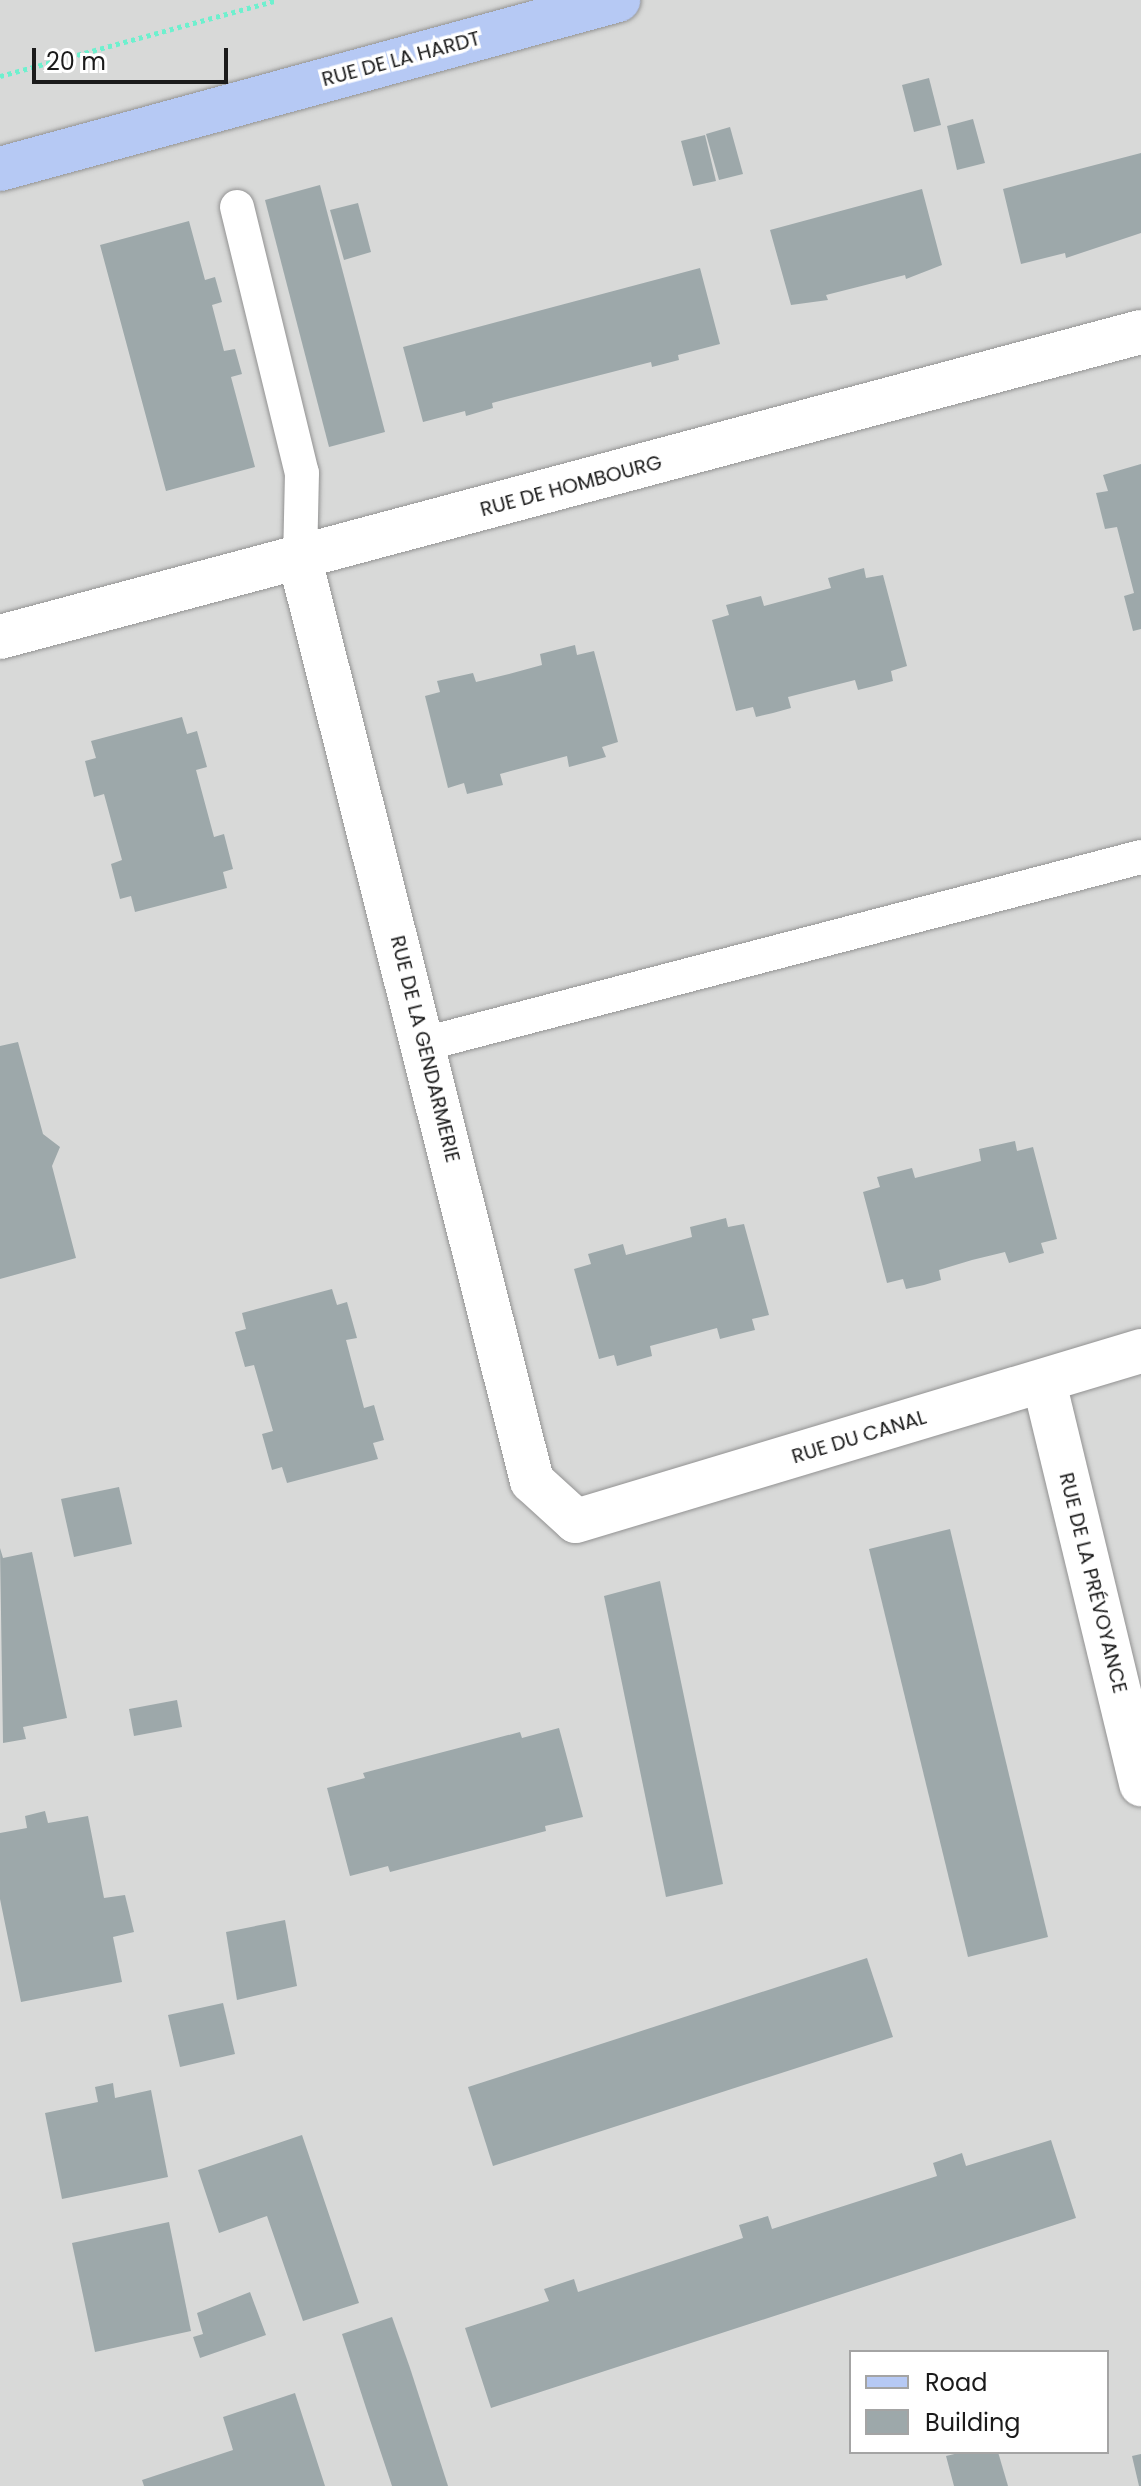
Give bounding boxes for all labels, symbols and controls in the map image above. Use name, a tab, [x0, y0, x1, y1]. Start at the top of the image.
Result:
street label: RUE DE LA HARDT	[319, 26, 483, 92]
scale bar	[36, 32, 232, 82]
text: 20 m	[46, 45, 106, 78]
street label: RUE DE HOMBOURG	[478, 450, 664, 522]
street label: RUE DE LA GENDARMERIE	[385, 933, 465, 1165]
street label: RUE DU CANAL	[789, 1405, 929, 1469]
street label: RUE DE LA PRÉVOYANCE	[1054, 1470, 1132, 1696]
legend	[849, 2350, 1109, 2454]
text: Road	[925, 2366, 987, 2399]
text: Building	[925, 2406, 1021, 2439]

